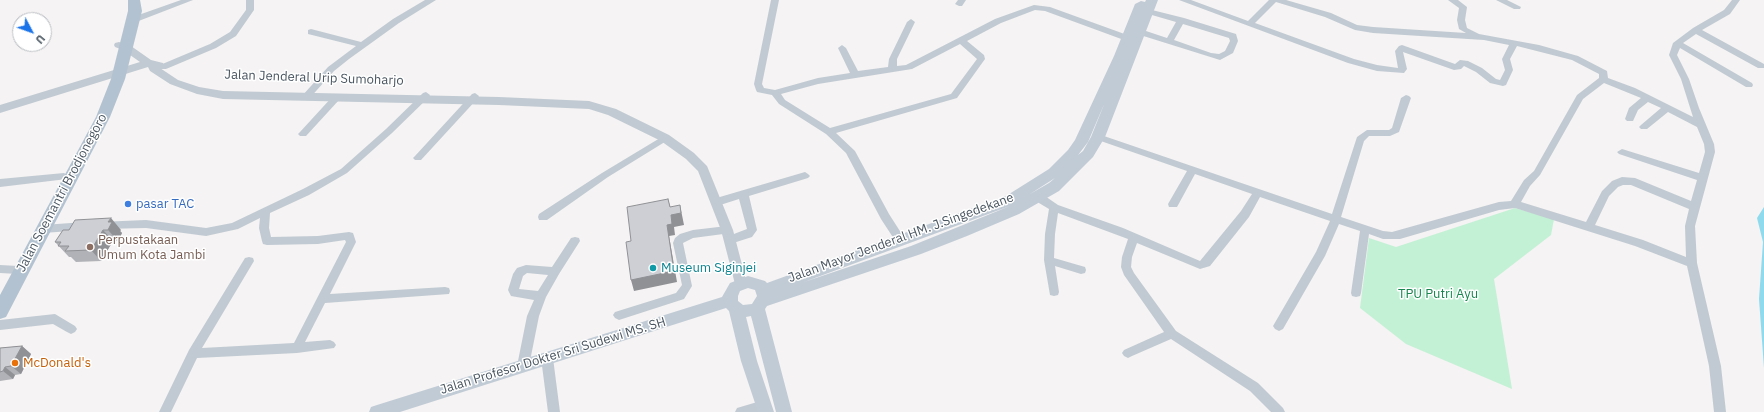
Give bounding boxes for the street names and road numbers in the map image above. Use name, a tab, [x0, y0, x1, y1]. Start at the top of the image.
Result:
street label: Jalan Jenderal Urip Sumoharjo	[224, 67, 404, 89]
street label: Jalan Soemantri Brodjonegoro	[14, 111, 110, 275]
street label: Jalan Mayor Jenderal HM. J.Singedekane	[786, 190, 1016, 286]
street label: Jalan Profesor Dokter Sri Sudewi MS. SH	[438, 314, 668, 398]

